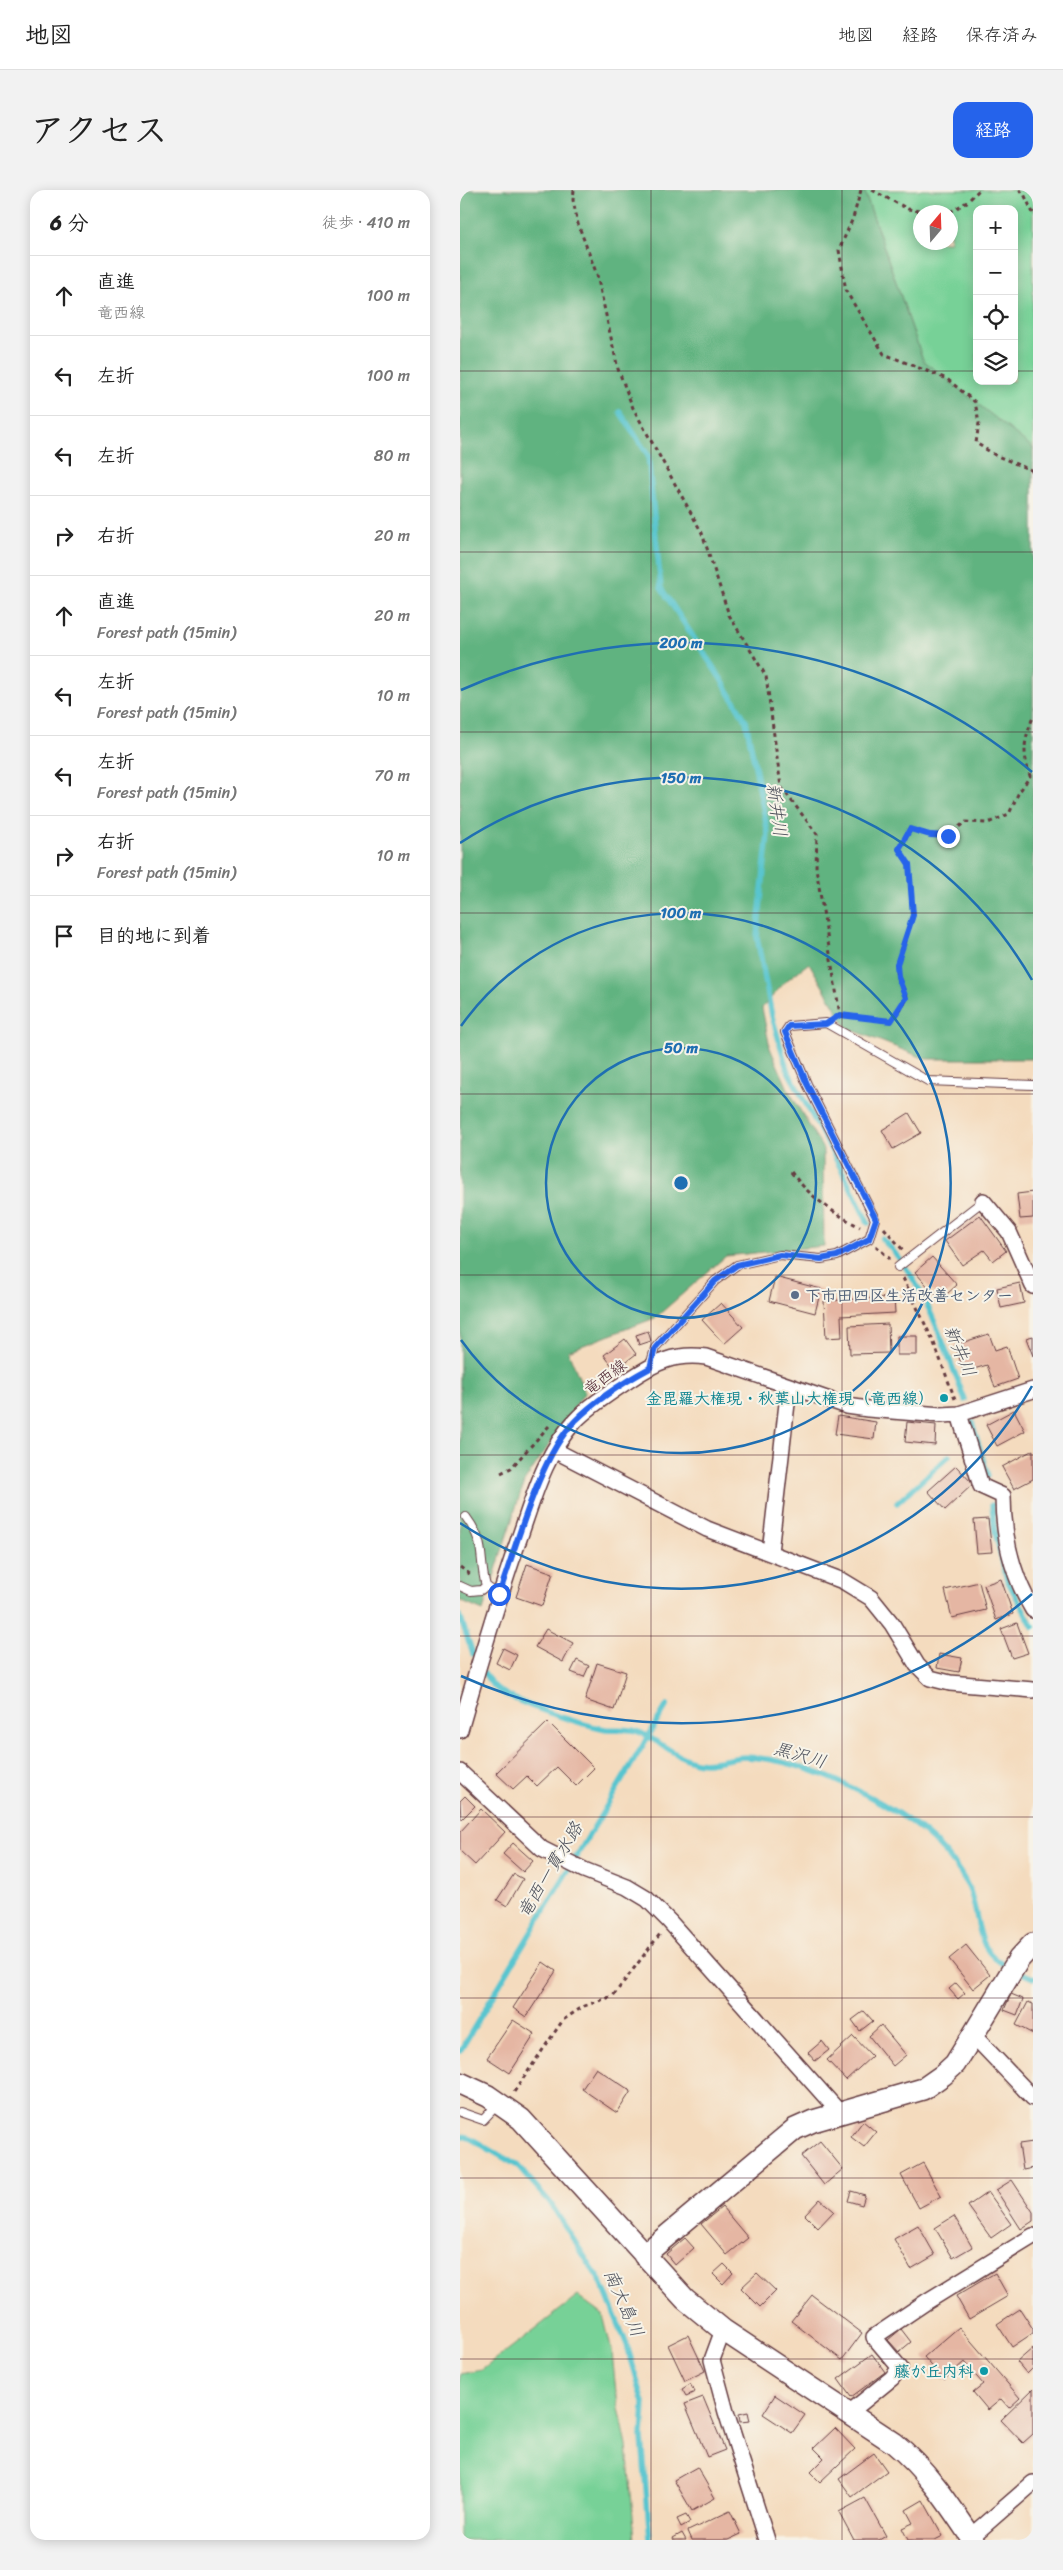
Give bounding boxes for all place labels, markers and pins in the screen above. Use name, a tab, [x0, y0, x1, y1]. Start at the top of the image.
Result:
centre of rings	[672, 1174, 690, 1192]
place label: 下市田四区生活改善センター	[805, 1281, 1013, 1310]
marker: 下市田四区生活改善センター	[789, 1289, 801, 1301]
place label: 金毘羅大権現・秋葉山大権現（竜西線）	[646, 1384, 934, 1413]
marker: 金毘羅大権現・秋葉山大権現（竜西線）	[938, 1392, 950, 1404]
place label: 藤が丘内科	[894, 2357, 974, 2386]
marker: 藤が丘内科	[978, 2365, 990, 2377]

